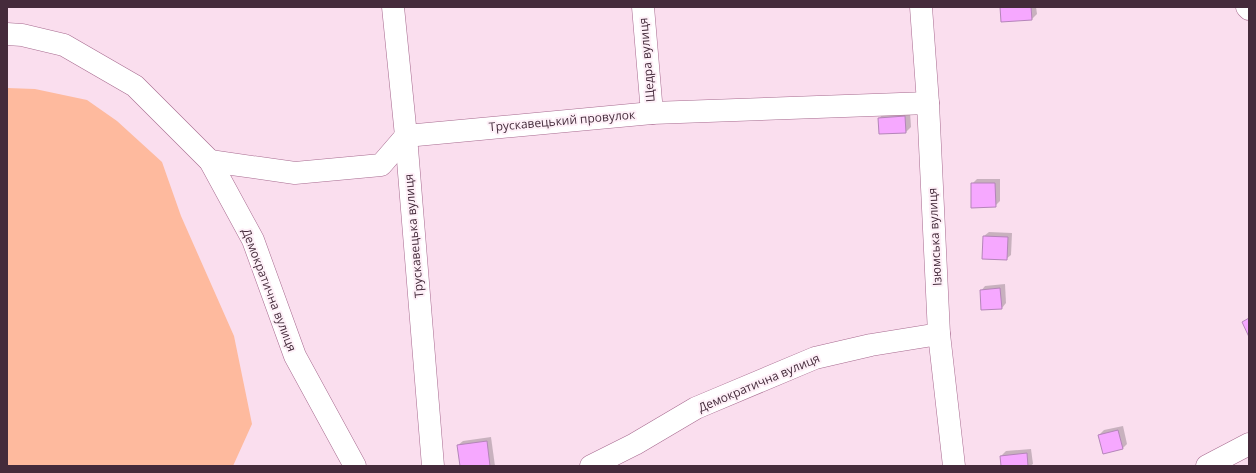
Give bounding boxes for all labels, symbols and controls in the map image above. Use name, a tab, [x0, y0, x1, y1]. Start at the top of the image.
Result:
street label: Щедра вулиця	[634, 17, 659, 103]
street label: Трускавецький провулок	[488, 106, 636, 135]
street label: Трускавецька вулиця	[400, 173, 427, 299]
street label: Ізюмська вулиця	[923, 188, 946, 287]
street label: Демократична вулиця	[238, 226, 301, 354]
street label: Демократична вулиця	[695, 349, 822, 416]

